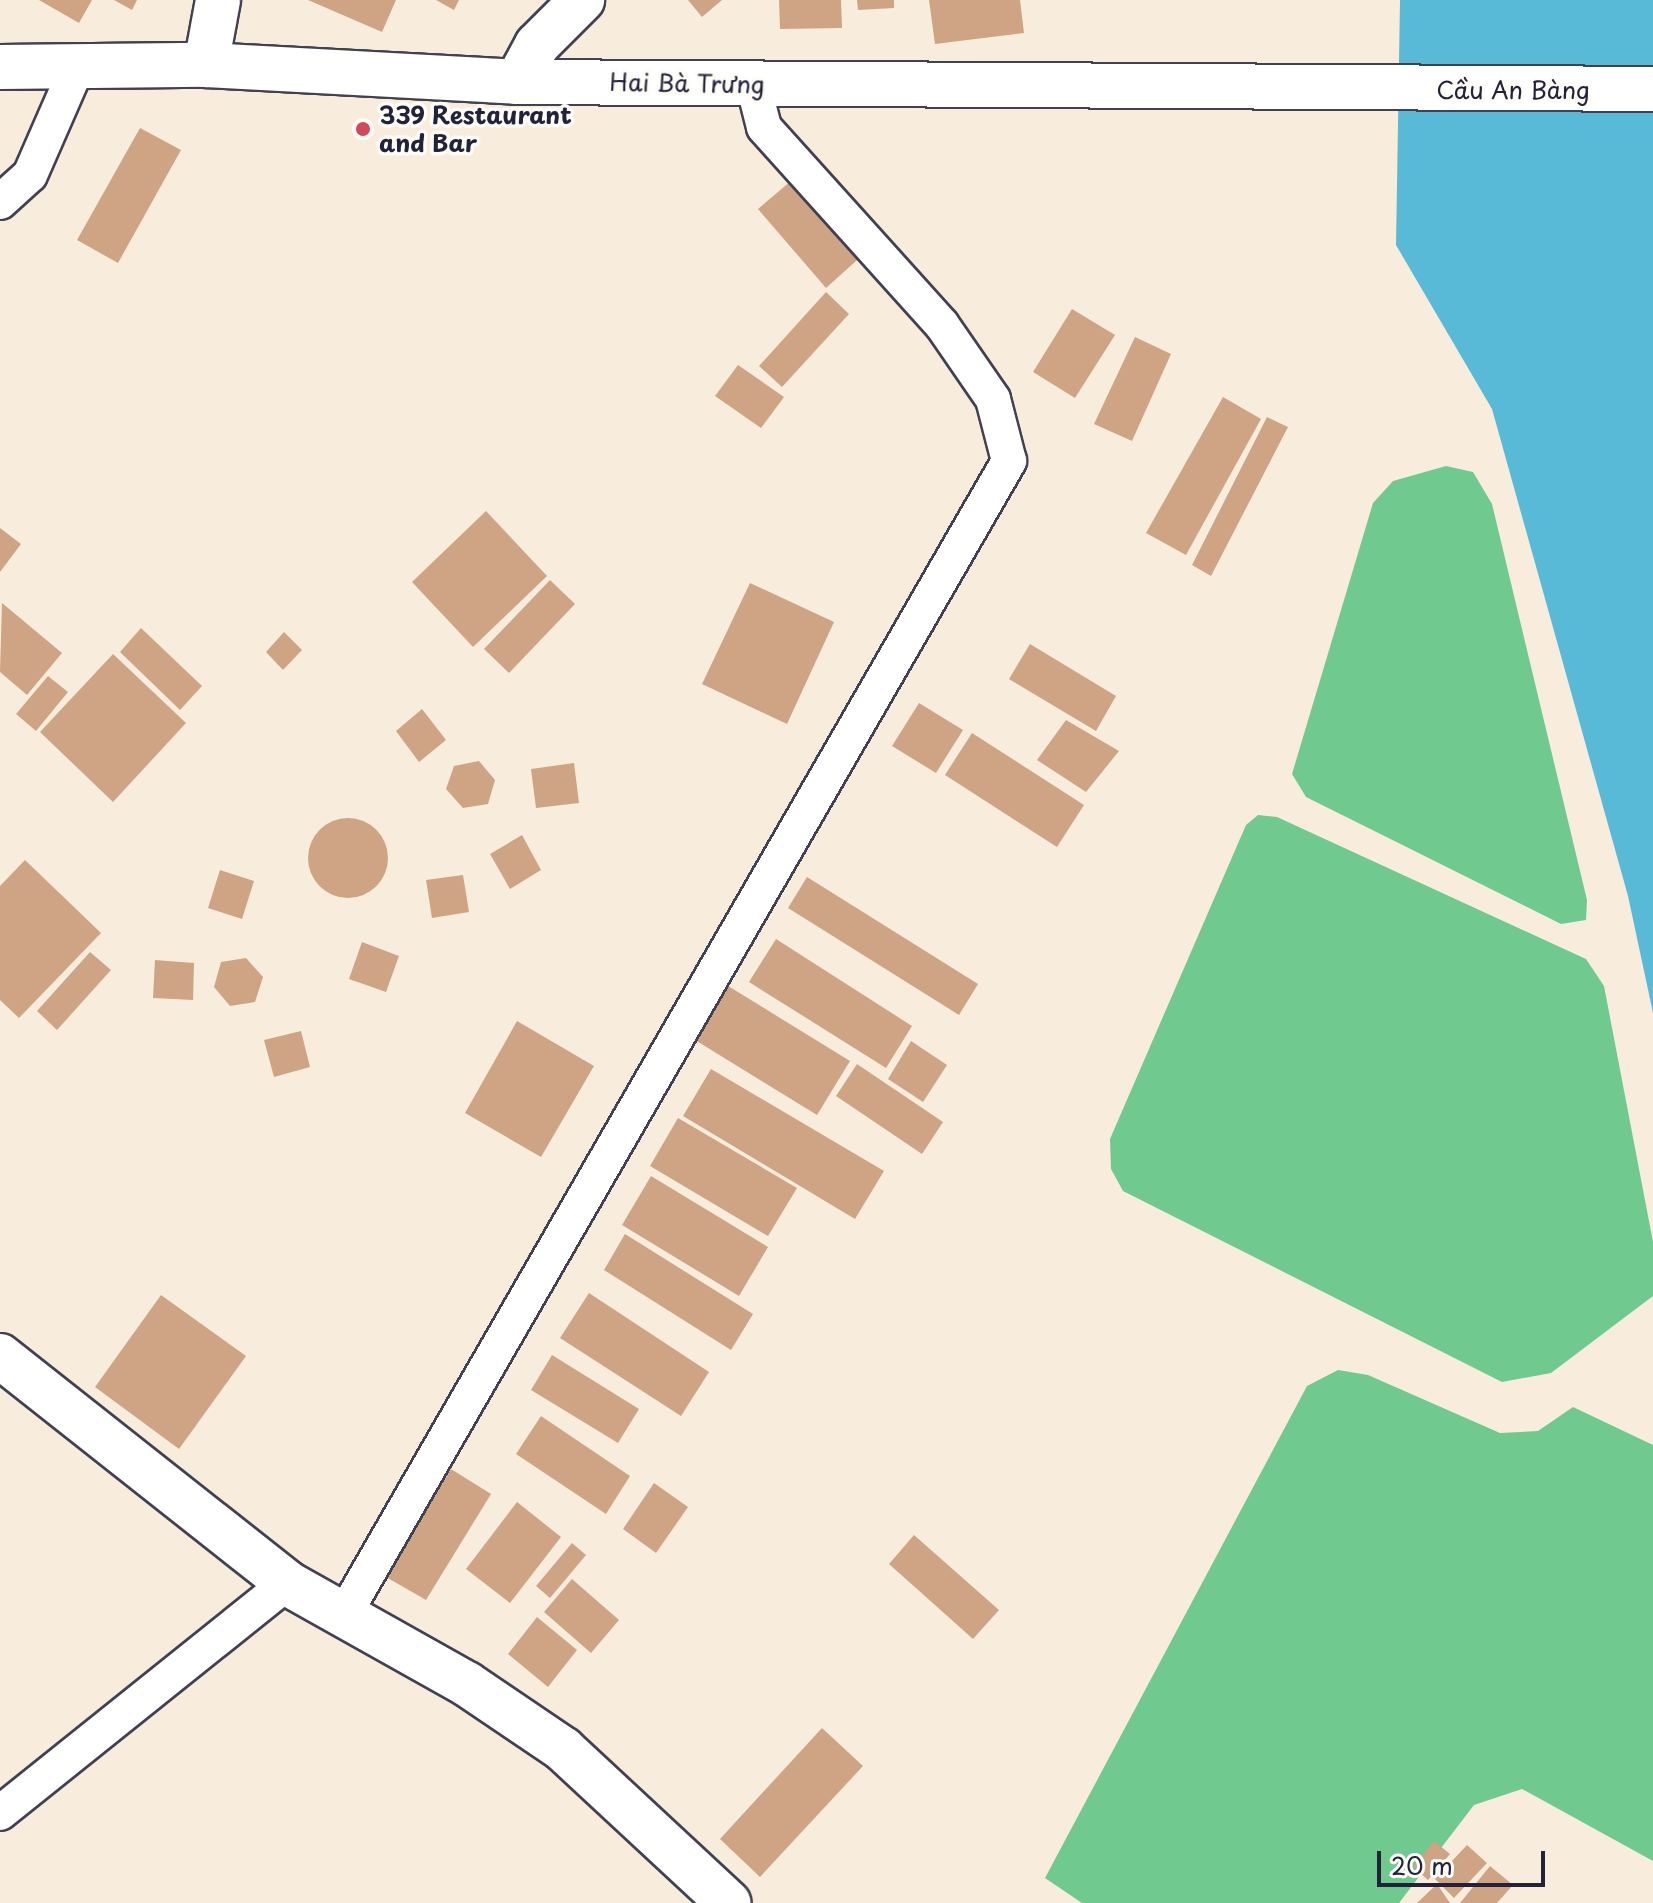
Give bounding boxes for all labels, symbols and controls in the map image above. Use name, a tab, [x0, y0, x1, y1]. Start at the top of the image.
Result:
street label: Hai Bà Trưng	[610, 67, 764, 99]
street label: Cầu An Bàng	[1436, 76, 1590, 104]
place label: 339 Restaurant and Bar	[379, 101, 570, 157]
marker: 339 Restaurant and Bar	[354, 120, 372, 138]
scale bar	[1381, 1835, 1549, 1885]
text: 20 m	[1391, 1847, 1453, 1883]

